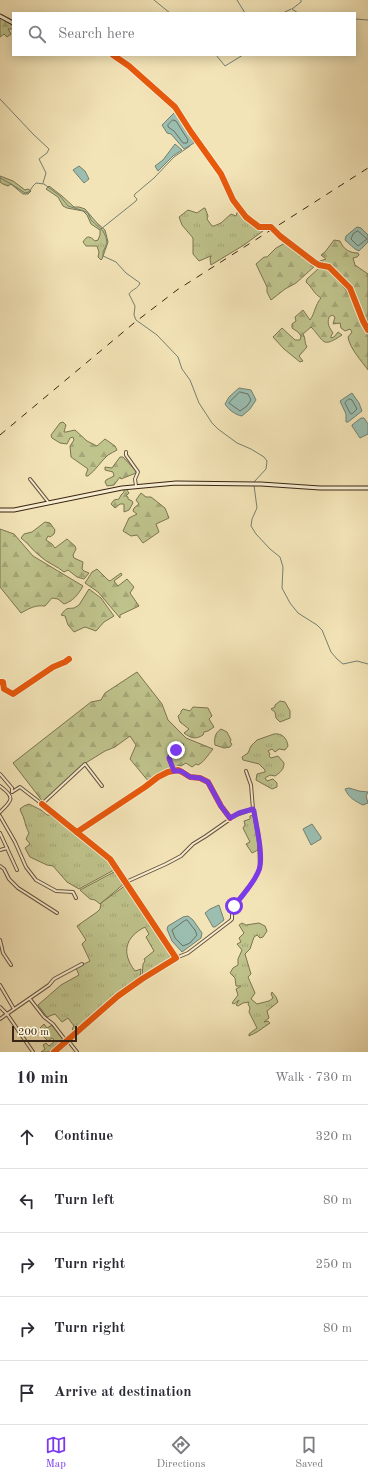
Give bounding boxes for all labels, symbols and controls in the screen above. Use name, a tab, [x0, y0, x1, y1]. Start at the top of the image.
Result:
search box	[12, 12, 356, 56]
icon: search	[26, 23, 48, 45]
text: Search here	[58, 27, 135, 42]
route end	[167, 741, 185, 759]
route start	[225, 897, 243, 915]
scale bar	[12, 1024, 77, 1043]
text: 200 m	[18, 1027, 49, 1038]
text: 10 min	[16, 1070, 69, 1087]
text: Walk · 730 m	[275, 1071, 352, 1084]
icon: ahead	[16, 1126, 38, 1148]
text: Continue	[54, 1129, 113, 1144]
text: 320 m	[315, 1130, 352, 1143]
icon: left	[16, 1190, 38, 1212]
text: Turn left	[54, 1193, 114, 1208]
text: 80 m	[323, 1194, 352, 1207]
icon: right	[16, 1254, 38, 1276]
text: Turn right	[54, 1257, 125, 1272]
text: 250 m	[315, 1258, 352, 1271]
icon: right	[16, 1318, 38, 1340]
text: Turn right	[54, 1321, 125, 1336]
text: 80 m	[323, 1322, 352, 1335]
icon: arrive	[16, 1382, 38, 1404]
text: Arrive at destination	[54, 1385, 192, 1400]
tab: Map	[45, 1434, 67, 1472]
tab: Directions	[157, 1434, 205, 1472]
tab: Saved	[295, 1434, 323, 1472]

